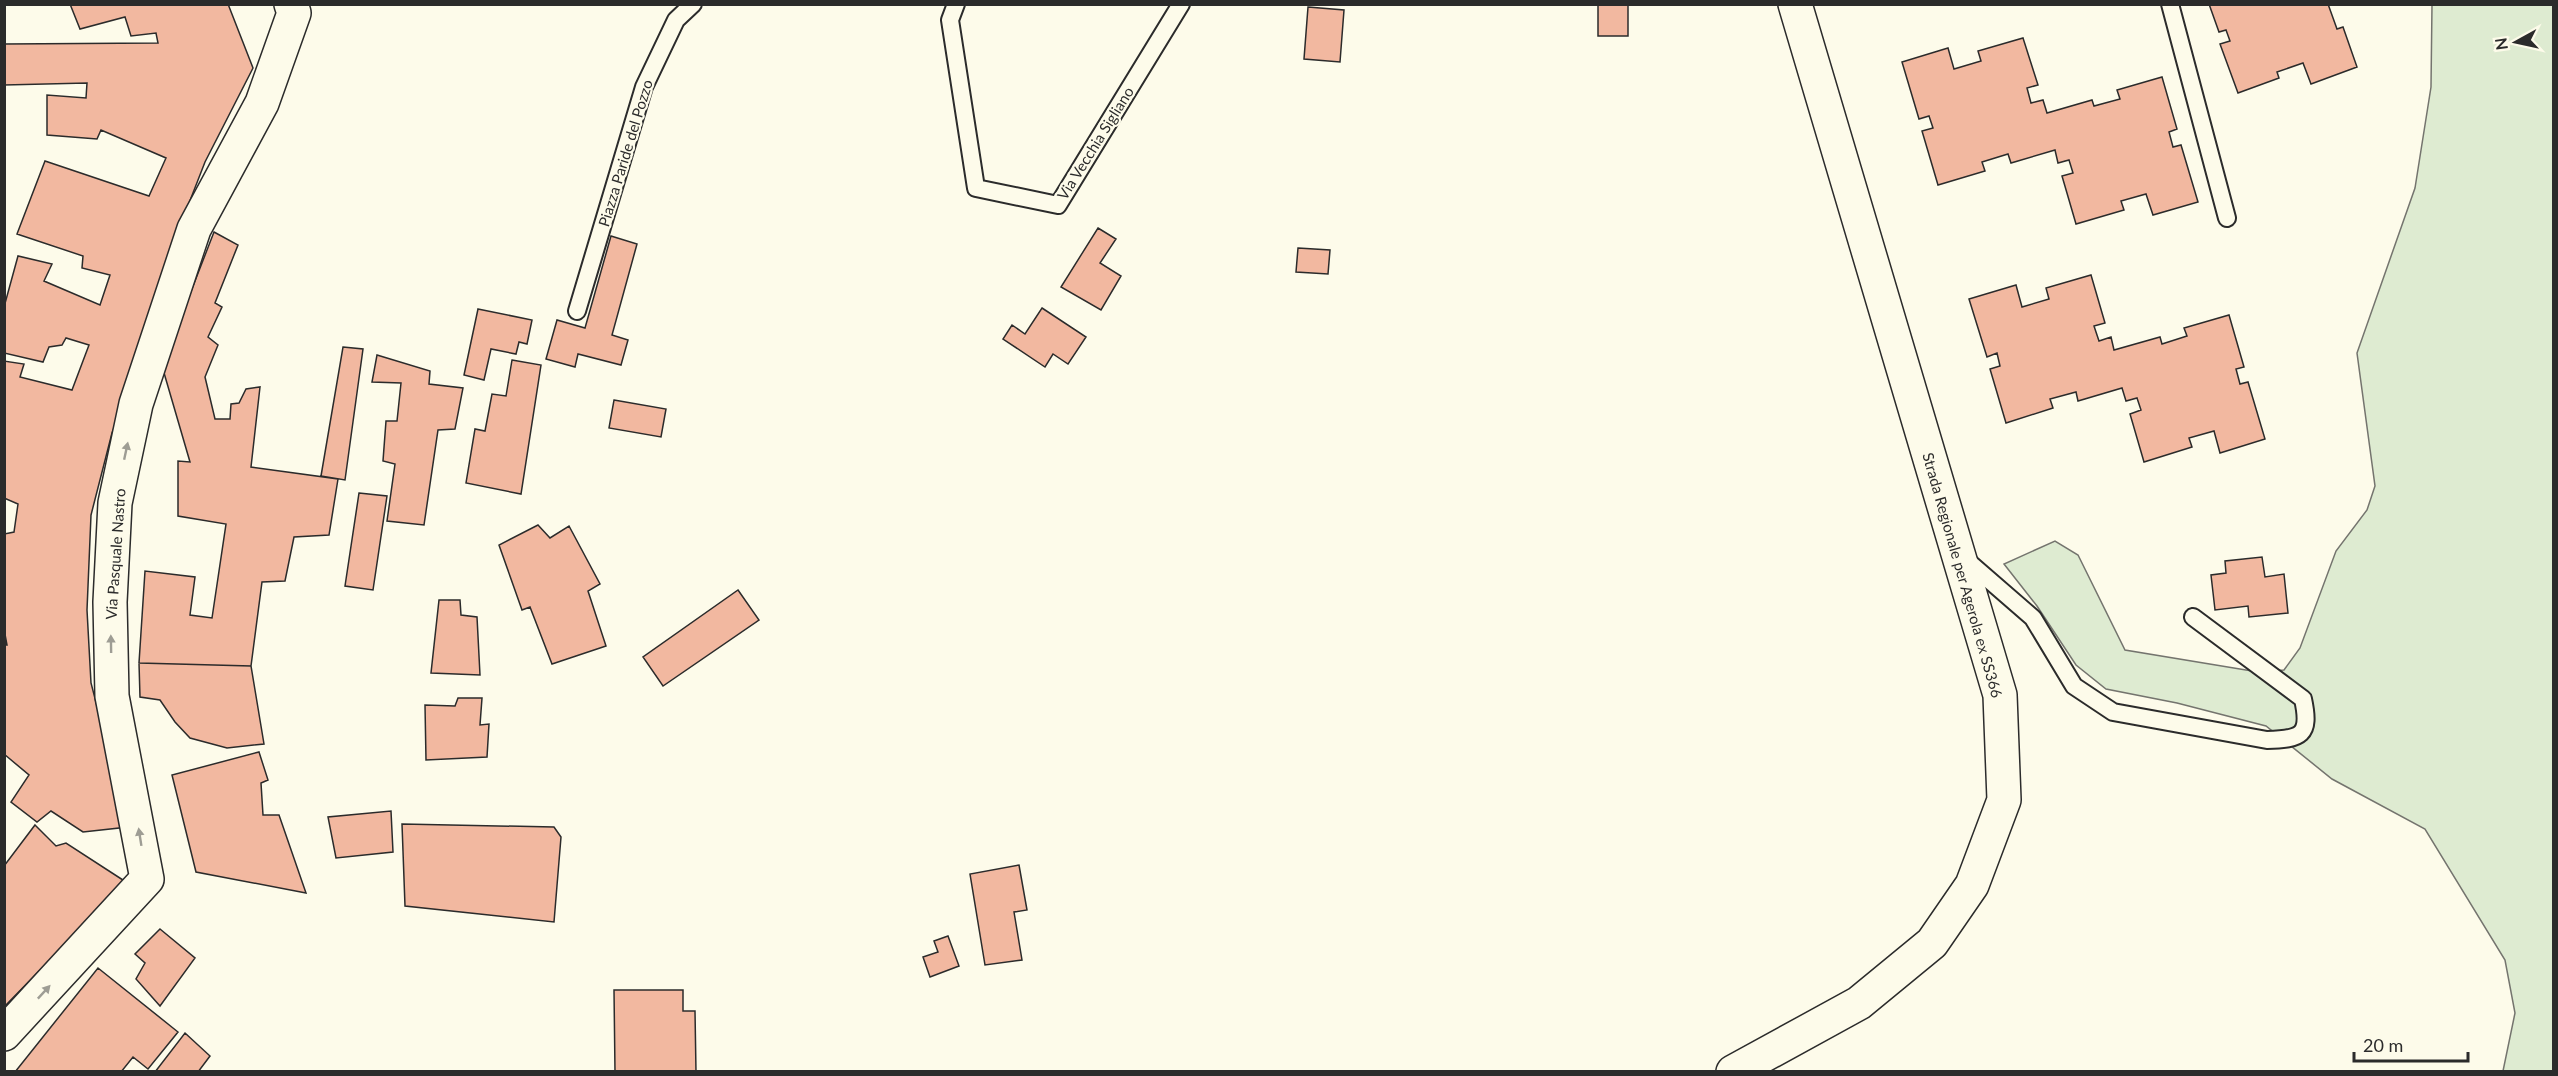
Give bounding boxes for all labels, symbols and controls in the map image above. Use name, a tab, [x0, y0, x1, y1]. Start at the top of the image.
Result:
north arrow	[2486, 12, 2546, 72]
text: N	[2490, 37, 2511, 52]
street label: Piazza Paride del Pozzo	[594, 77, 656, 229]
street label: Via Vecchia Sigliano	[1053, 83, 1137, 203]
one-way arrow	[122, 441, 131, 460]
street label: Strada Regionale per Agerola ex SS366	[1919, 450, 2007, 700]
street label: Via Pasquale Nastro	[101, 488, 129, 620]
one-way arrow	[106, 635, 116, 654]
one-way arrow	[135, 827, 144, 846]
one-way arrow	[37, 985, 51, 999]
scale bar	[2354, 1025, 2468, 1063]
text: 20 m	[2363, 1034, 2403, 1056]

